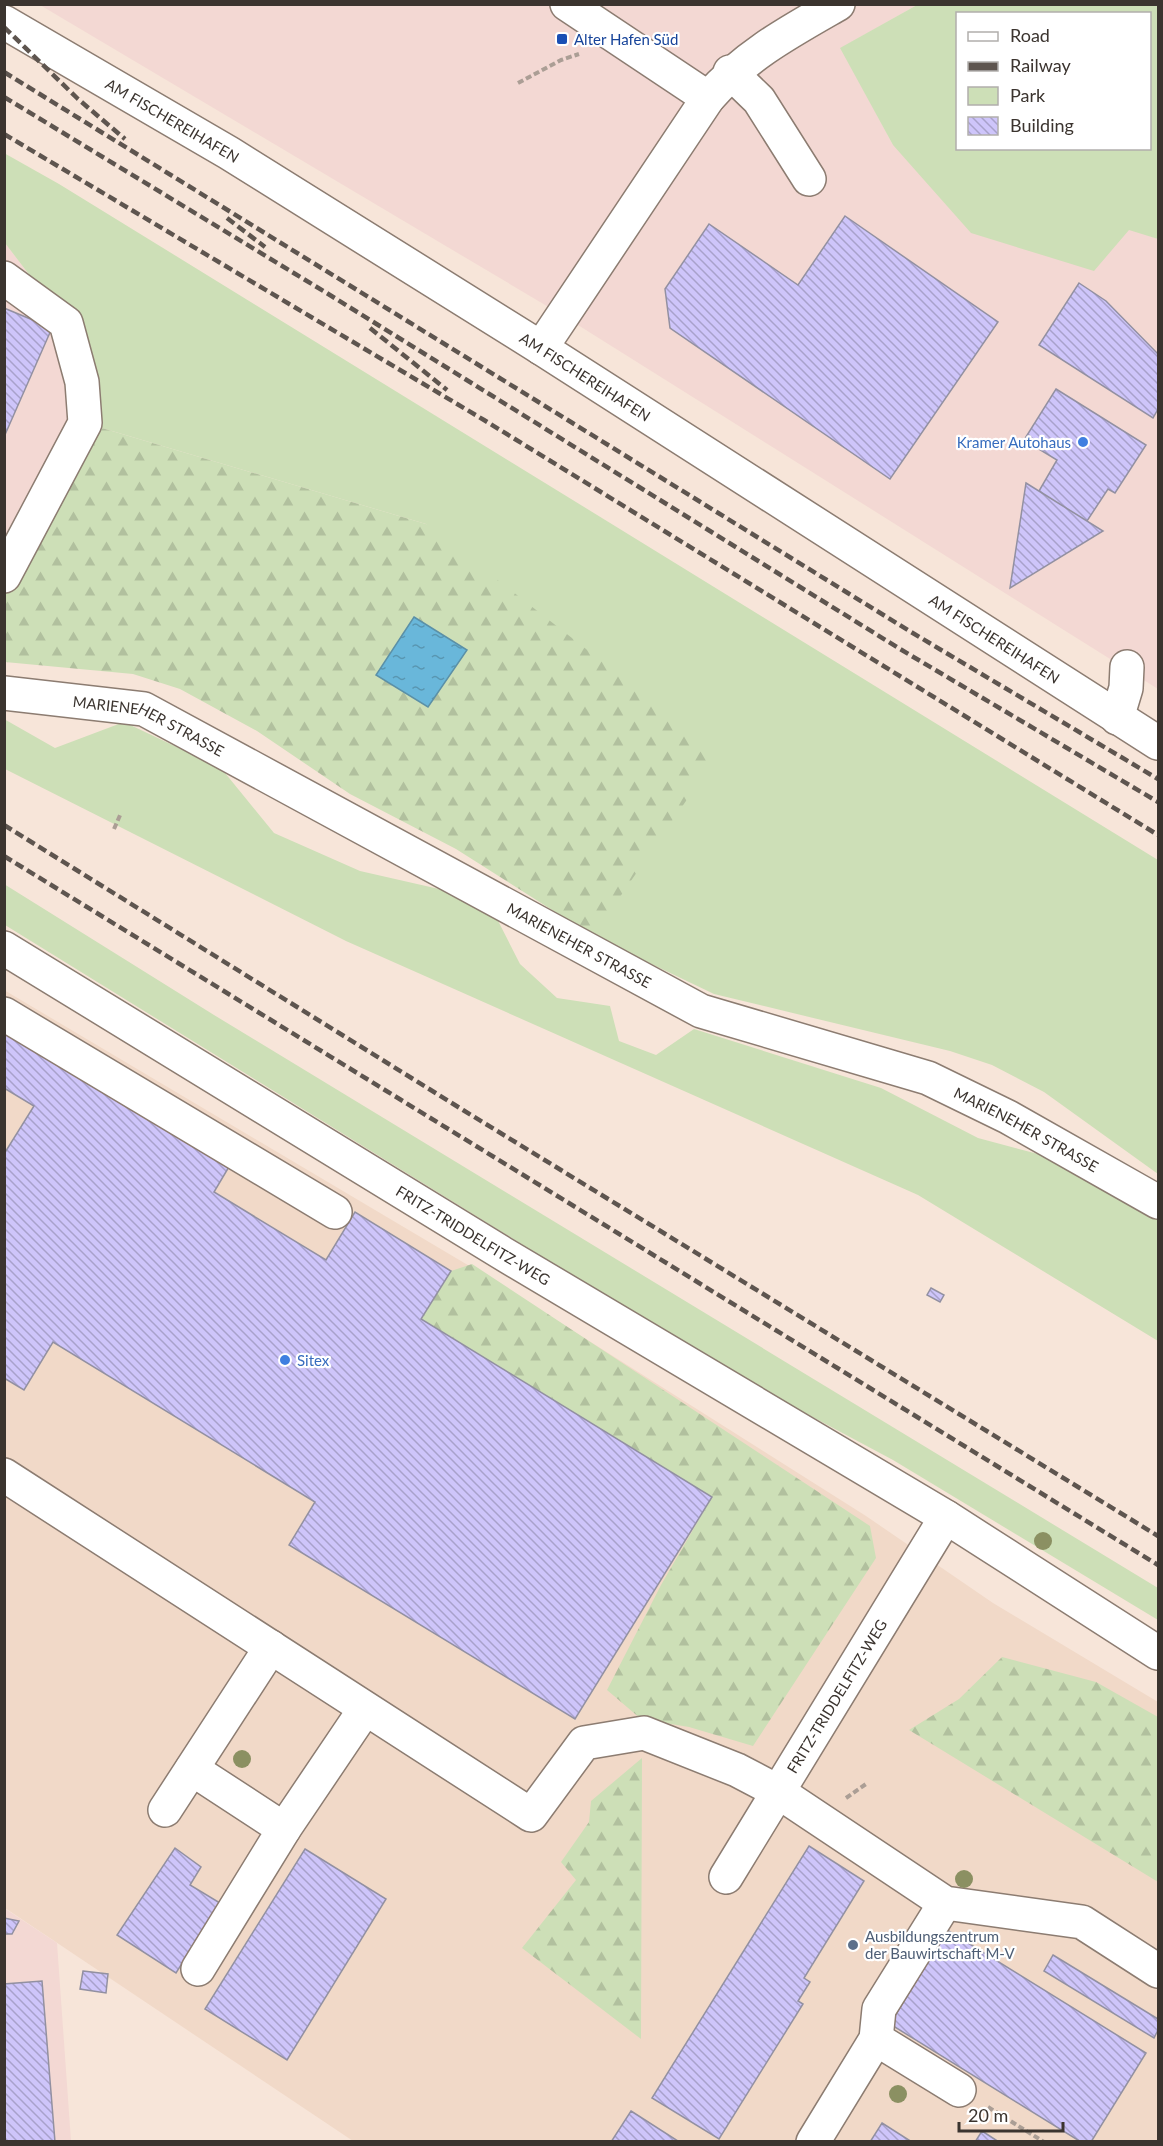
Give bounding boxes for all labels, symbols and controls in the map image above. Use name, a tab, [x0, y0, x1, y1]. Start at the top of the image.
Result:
legend	[956, 12, 1151, 150]
text: Road	[1010, 24, 1050, 46]
place label: Alter Hafen Süd	[574, 30, 678, 48]
marker: Alter Hafen Süd	[555, 32, 569, 46]
text: Railway	[1010, 54, 1071, 76]
street label: AM FISCHEREIHAFEN	[103, 74, 243, 166]
text: Park	[1010, 84, 1046, 106]
text: Building	[1010, 114, 1074, 136]
street label: AM FISCHEREIHAFEN	[517, 328, 654, 425]
place label: Kramer Autohaus	[957, 433, 1071, 451]
marker: Kramer Autohaus	[1076, 435, 1090, 449]
street label: AM FISCHEREIHAFEN	[926, 590, 1063, 687]
street label: MARIENEHER STRASSE	[72, 692, 227, 760]
street label: MARIENEHER STRASSE	[504, 899, 654, 991]
street label: MARIENEHER STRASSE	[951, 1083, 1102, 1175]
street label: FRITZ-TRIDDELFITZ-WEG	[393, 1181, 553, 1289]
place label: Sitex	[297, 1351, 330, 1369]
marker: Sitex	[278, 1353, 292, 1367]
street label: FRITZ-TRIDDELFITZ-WEG	[783, 1616, 890, 1776]
place label: Ausbildungszentrum der Bauwirtschaft M-V	[865, 1927, 1015, 1962]
marker: Ausbildungszentrum der Bauwirtschaft M-V	[846, 1938, 860, 1952]
scale bar	[959, 2095, 1062, 2133]
text: 20 m	[968, 2104, 1008, 2126]

